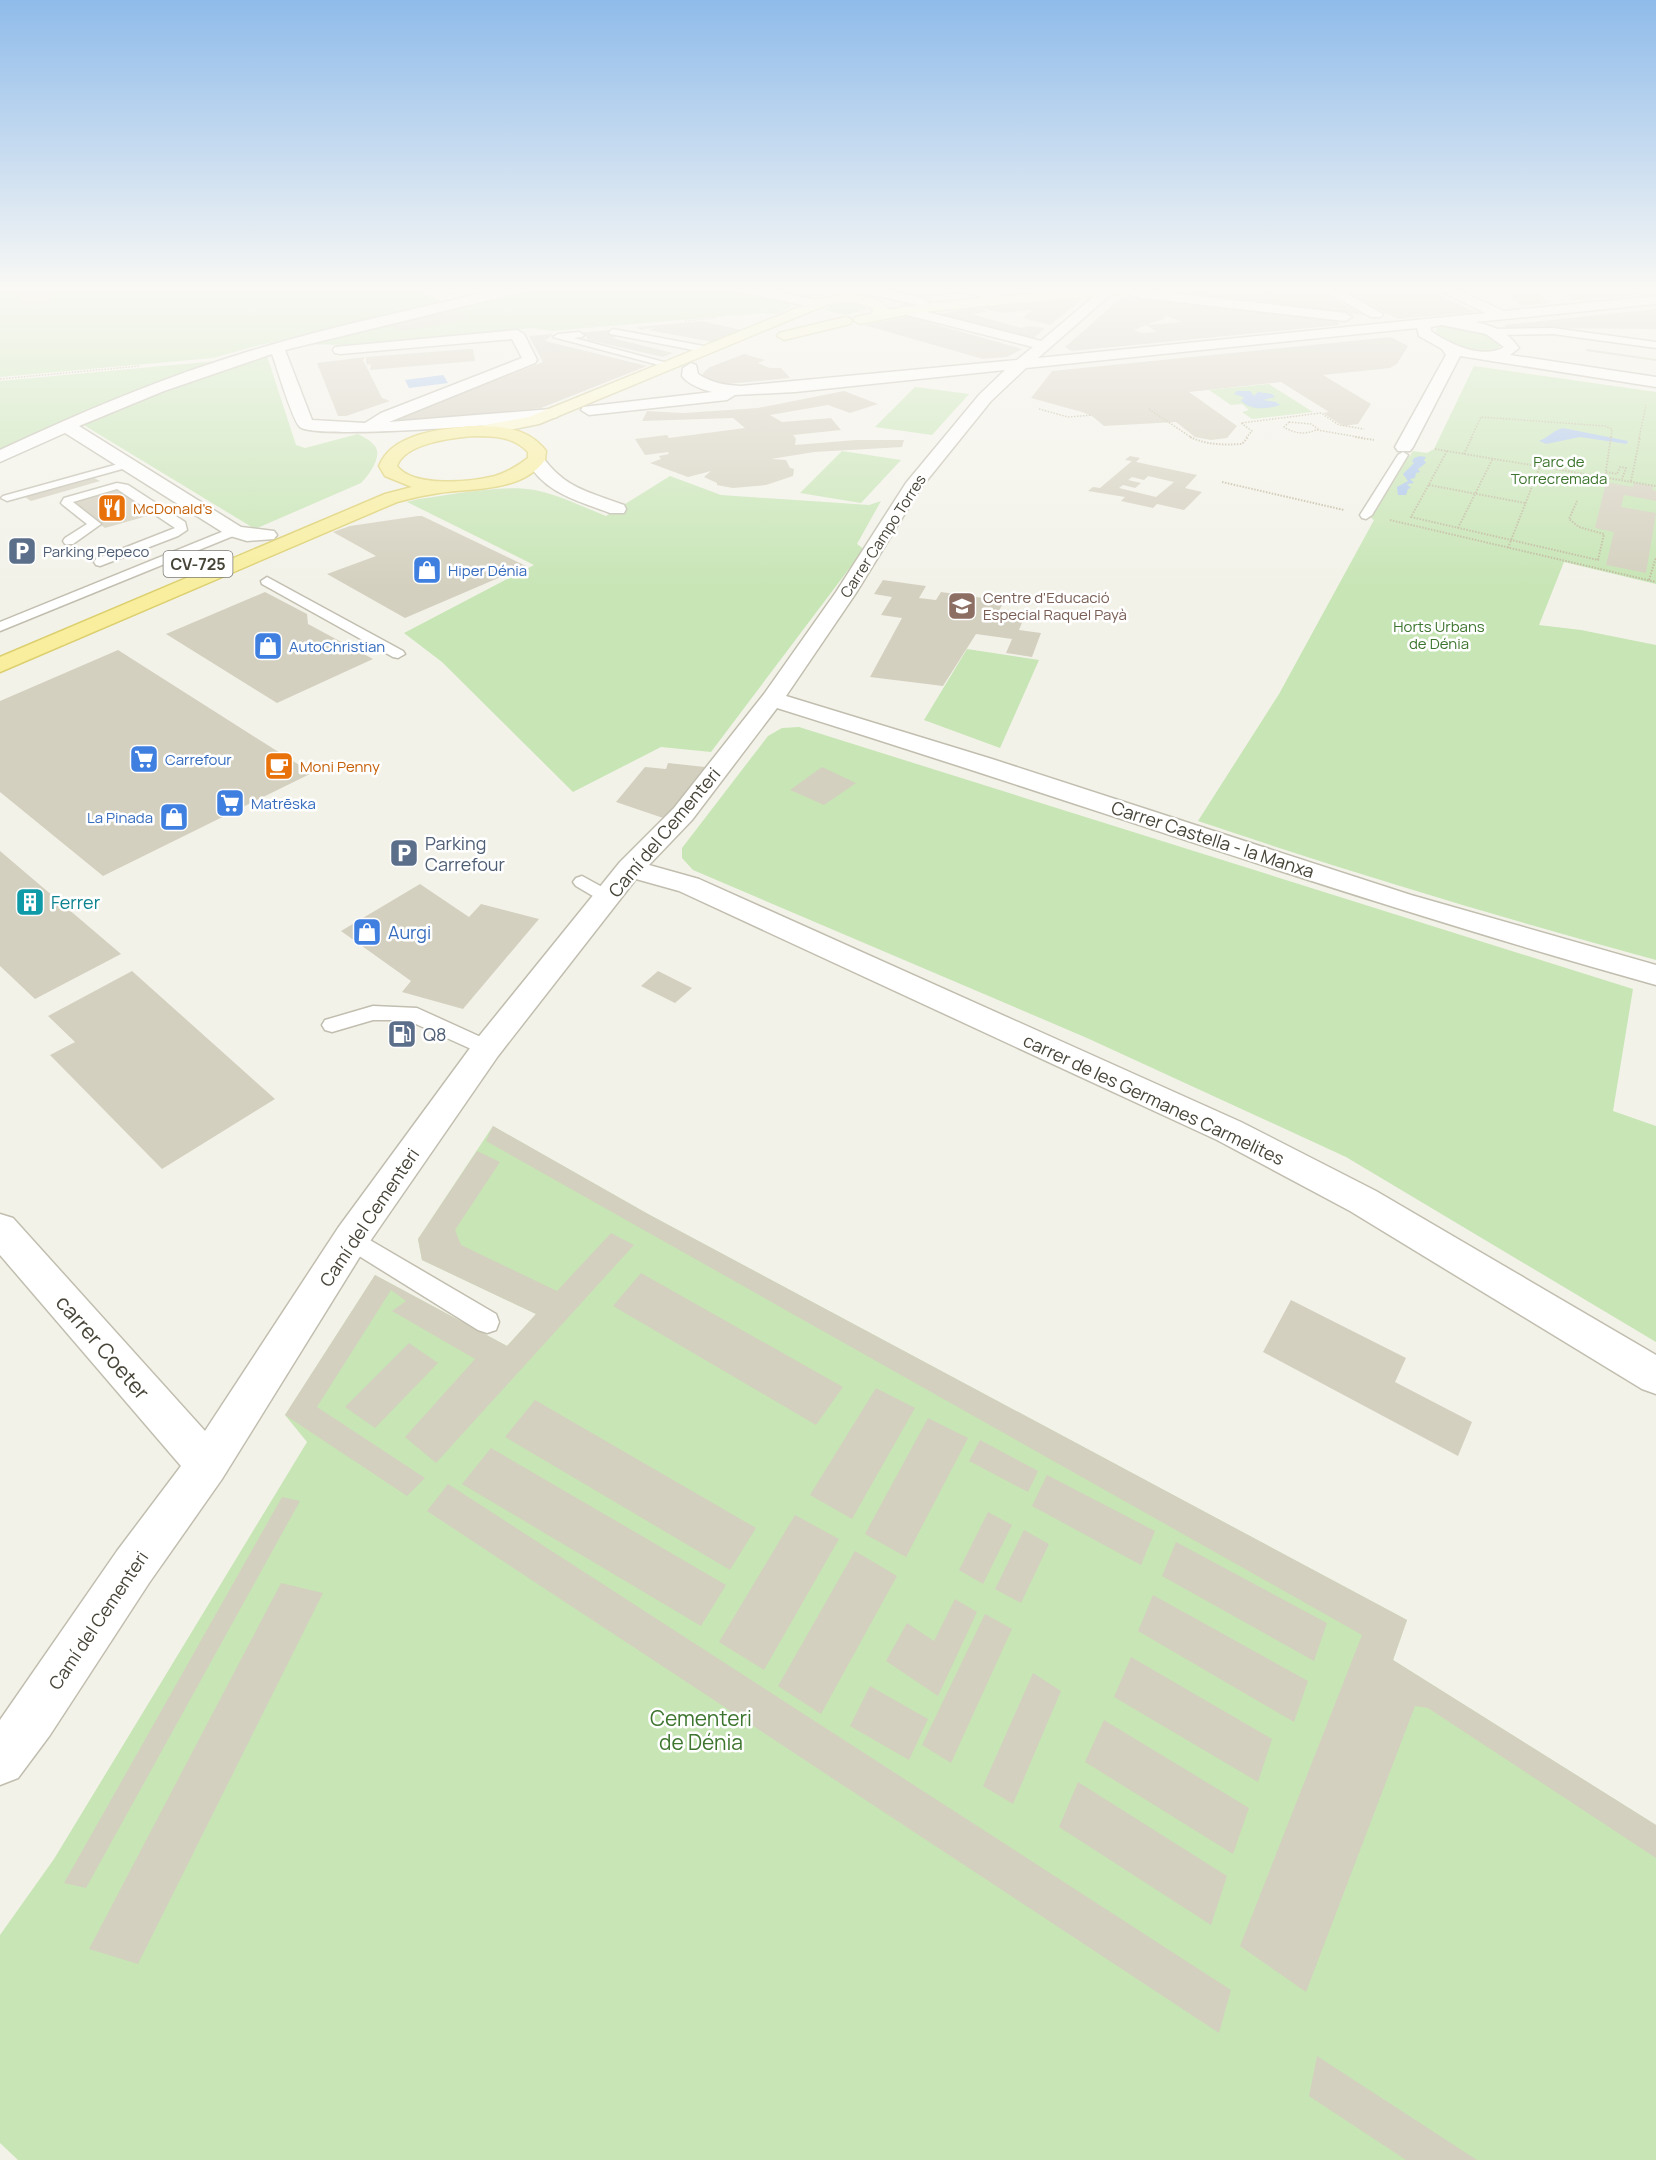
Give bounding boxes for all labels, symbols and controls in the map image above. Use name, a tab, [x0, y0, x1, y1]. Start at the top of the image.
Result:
park label: Parc de Torrecremada	[1511, 451, 1607, 489]
street label: Carrer Campo Torres	[835, 470, 931, 602]
restaurant icon: McDonald's	[96, 492, 128, 524]
place label: McDonald's	[133, 498, 212, 519]
parking icon: Parking Pepeco	[6, 535, 38, 567]
place label: Parking Pepeco	[43, 541, 149, 562]
road number: CV-725	[164, 551, 232, 577]
shop icon: Hiper Dénia	[411, 554, 443, 586]
place label: Hiper Dénia	[448, 560, 527, 581]
place label: Centre d'Educació Especial Raquel Payà	[983, 587, 1127, 625]
school or university icon: Centre d'Educació Especial Raquel Payà	[946, 590, 978, 622]
park label: Horts Urbans de Dénia	[1393, 616, 1485, 654]
shop icon: AutoChristian	[252, 630, 284, 662]
place label: AutoChristian	[289, 636, 385, 657]
supermarket icon: Carrefour	[128, 743, 160, 775]
place label: Carrefour	[165, 749, 232, 770]
cafe icon: Moni Penny	[263, 750, 295, 782]
place label: Moni Penny	[300, 756, 380, 777]
street label: Camí del Cementeri	[603, 762, 725, 902]
supermarket icon: Matrēska	[214, 787, 246, 819]
place label: Matrēska	[251, 793, 316, 814]
street label: Carrer Castella - la Manxa	[1109, 795, 1317, 883]
shop icon: La Pinada	[158, 801, 190, 833]
place label: La Pinada	[87, 807, 153, 828]
place label: Parking Carrefour	[425, 831, 506, 876]
parking icon: Parking Carrefour	[388, 837, 420, 869]
building icon: Ferrer	[14, 886, 46, 918]
place label: Ferrer	[51, 890, 101, 914]
shop icon: Aurgi	[351, 916, 383, 948]
place label: Aurgi	[388, 920, 431, 944]
fuel station icon: Q8	[386, 1018, 418, 1050]
place label: Q8	[423, 1022, 446, 1046]
street label: carrer de les Germanes Carmelites	[1020, 1028, 1288, 1170]
street label: Camí del Cementeri	[314, 1143, 424, 1291]
street label: carrer Coeter	[50, 1289, 156, 1405]
street label: Camí del Cementeri	[43, 1546, 153, 1694]
park label: Cementeri de Dénia	[650, 1704, 752, 1756]

